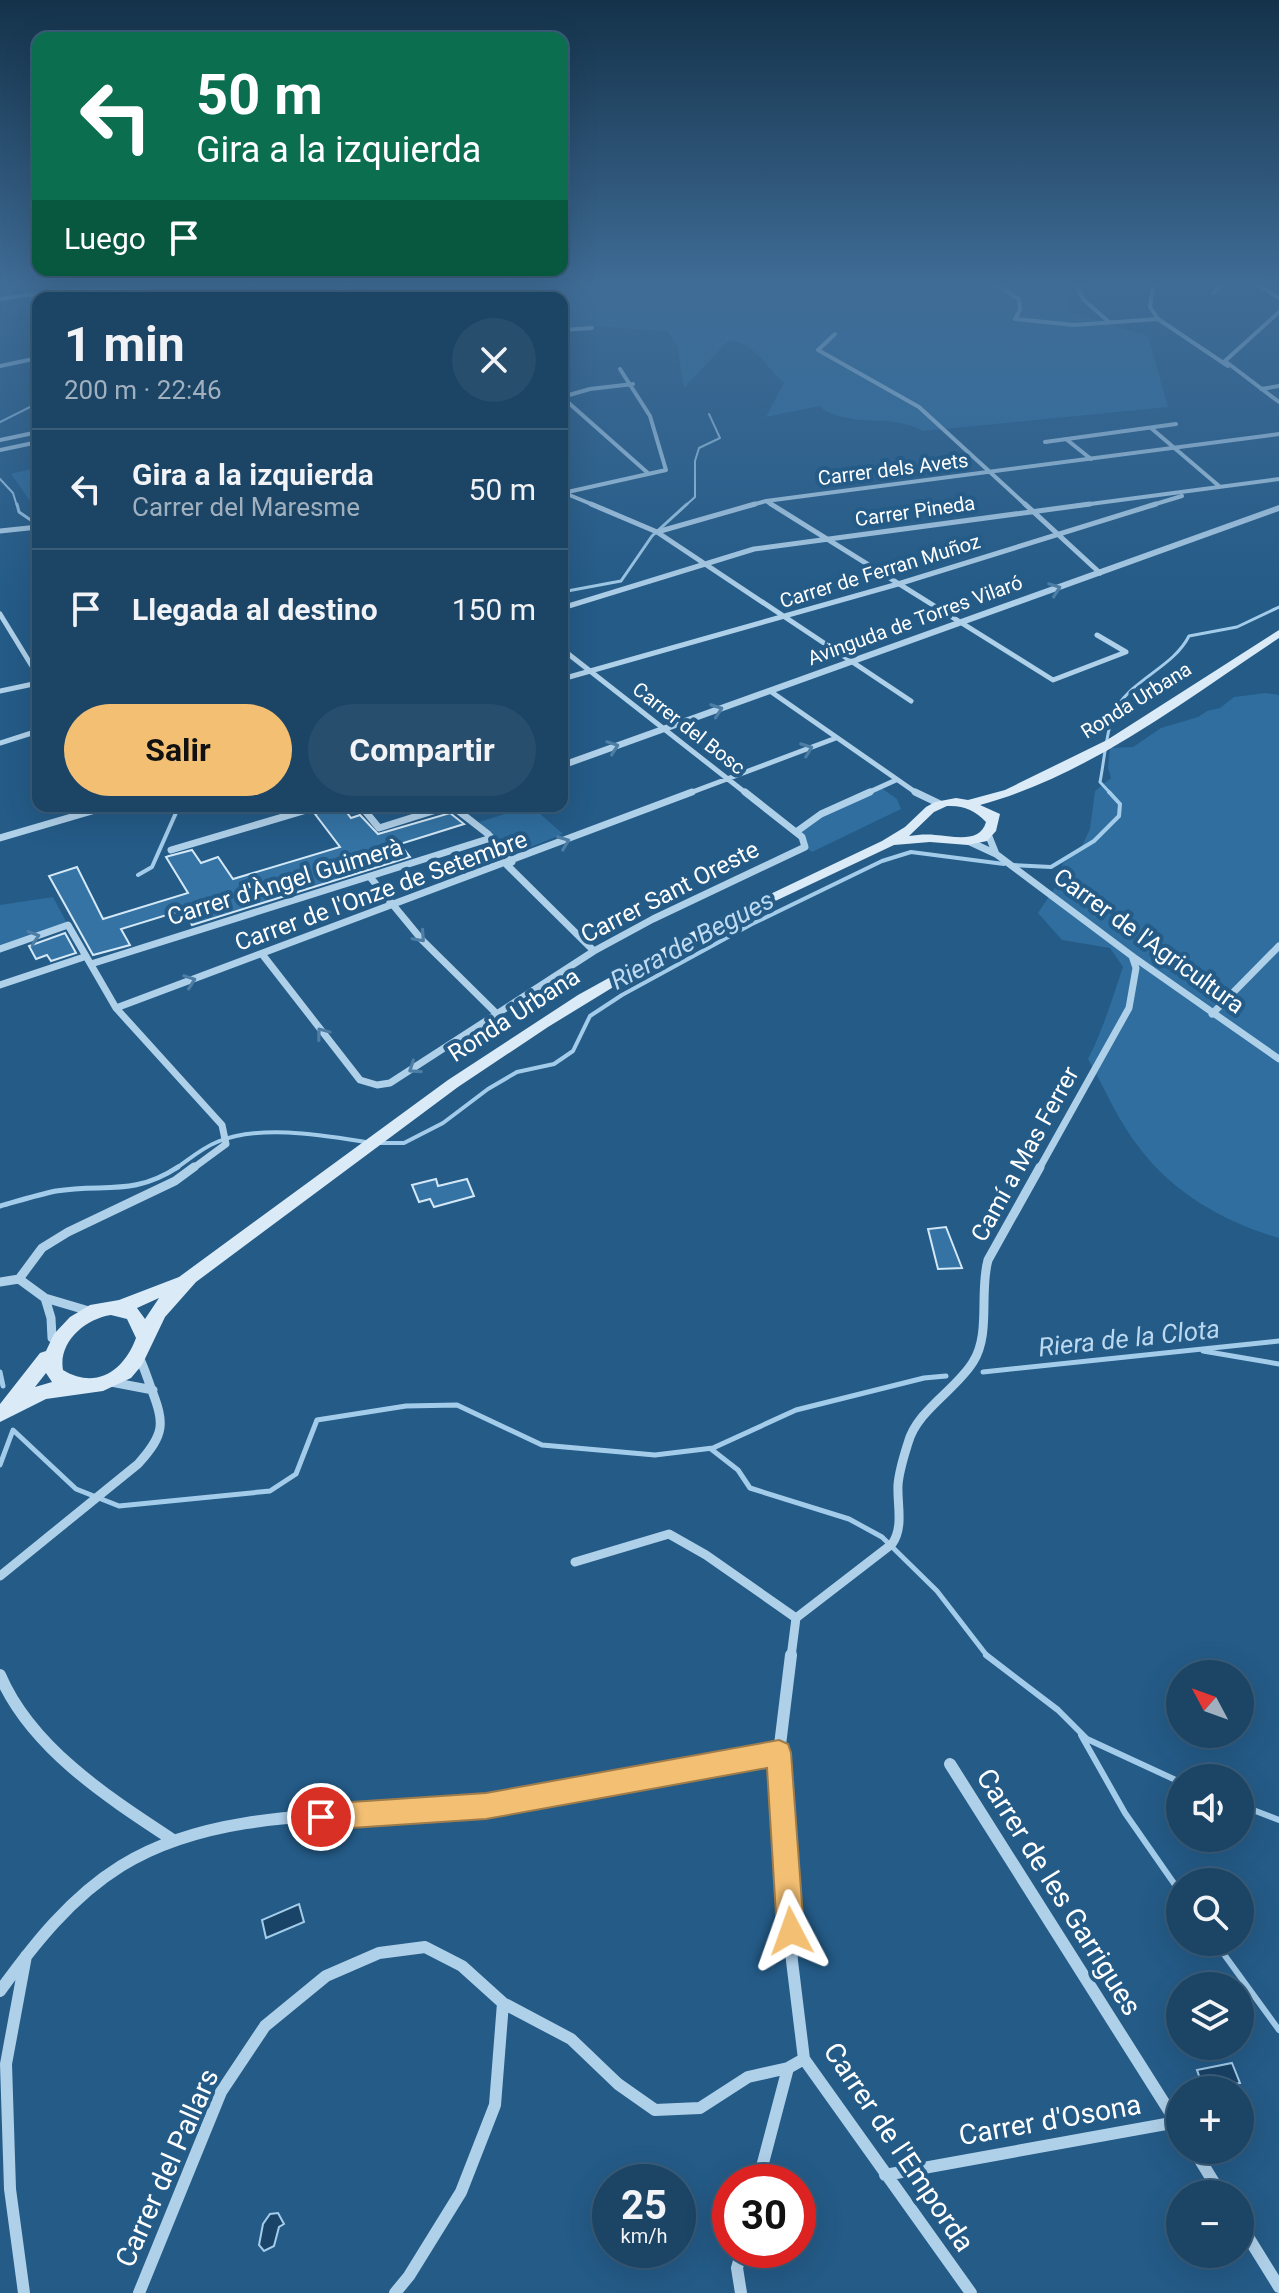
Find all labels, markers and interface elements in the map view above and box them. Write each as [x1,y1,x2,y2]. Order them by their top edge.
text: 50 m [196,62,323,128]
icon: left [64,64,168,168]
text: Gira a la izquierda [196,129,481,171]
icon: arrive [162,216,206,260]
text: Luego [64,221,146,256]
text: 1 min [64,316,185,373]
button: close [452,318,536,402]
text: 200 m · 22:46 [64,375,222,405]
street label: Carrer dels Avets [816,448,970,490]
text: Gira a la izquierda [132,457,374,492]
icon: left [64,467,108,511]
text: 50 m [469,472,536,507]
street label: Carrer Pineda [853,491,977,531]
text: Carrer del Maresme [132,492,360,522]
street label: Carrer de Ferran Muñoz [777,529,983,613]
street label: Avinguda de Torres Vilaró [804,570,1026,670]
one-way arrow [1047,583,1061,599]
icon: arrive [64,587,108,631]
text: Llegada al destino [132,592,378,627]
text: 150 m [452,592,536,627]
street label: Ronda Urbana [1076,657,1196,743]
street label: Carrer del Bosc [628,677,750,779]
one-way arrow [709,703,723,719]
button: Salir [64,704,292,796]
button: Compartir [308,704,536,796]
one-way arrow [605,740,619,757]
one-way arrow [799,742,813,759]
street label: Carrer de l'Onze de Setembre [231,825,531,957]
street label: Carrer d'Àngel Guimerà [164,833,406,931]
one-way arrow [556,835,570,852]
street label: Carrer Sant Oreste [576,835,764,949]
street label: Carrer de l'Agricultura [1048,862,1250,1020]
water label: Riera de Begues [605,884,779,996]
one-way arrow [411,927,425,942]
one-way arrow [26,930,40,946]
street label: Ronda Urbana [443,962,585,1068]
one-way arrow [182,974,196,991]
one-way arrow [317,1028,332,1042]
one-way arrow [408,1058,422,1073]
street label: Camí a Mas Ferrer [965,1062,1085,1246]
water label: Riera de la Clota [1037,1314,1221,1362]
north arrow [1166,1660,1254,1748]
map controls [1166,1660,1254,2268]
street label: Carrer de les Garrigues [970,1763,1148,2021]
button: sound [1166,1764,1254,1852]
pin [287,1783,355,1851]
icon: arrive [299,1795,343,1839]
button: search [1166,1868,1254,1956]
position arrow [749,1889,833,1973]
button: layers [1166,1972,1254,2060]
street label: Carrer de l'Emporda [817,2036,981,2258]
street label: Carrer del Pallars [109,2064,225,2272]
button: + [1166,2076,1254,2164]
street label: Carrer d'Osona [956,2088,1144,2152]
speed limit sign: 30 [712,2164,816,2268]
button: − [1166,2180,1254,2268]
text: 25 [621,2182,667,2229]
text: km/h [621,2224,667,2248]

